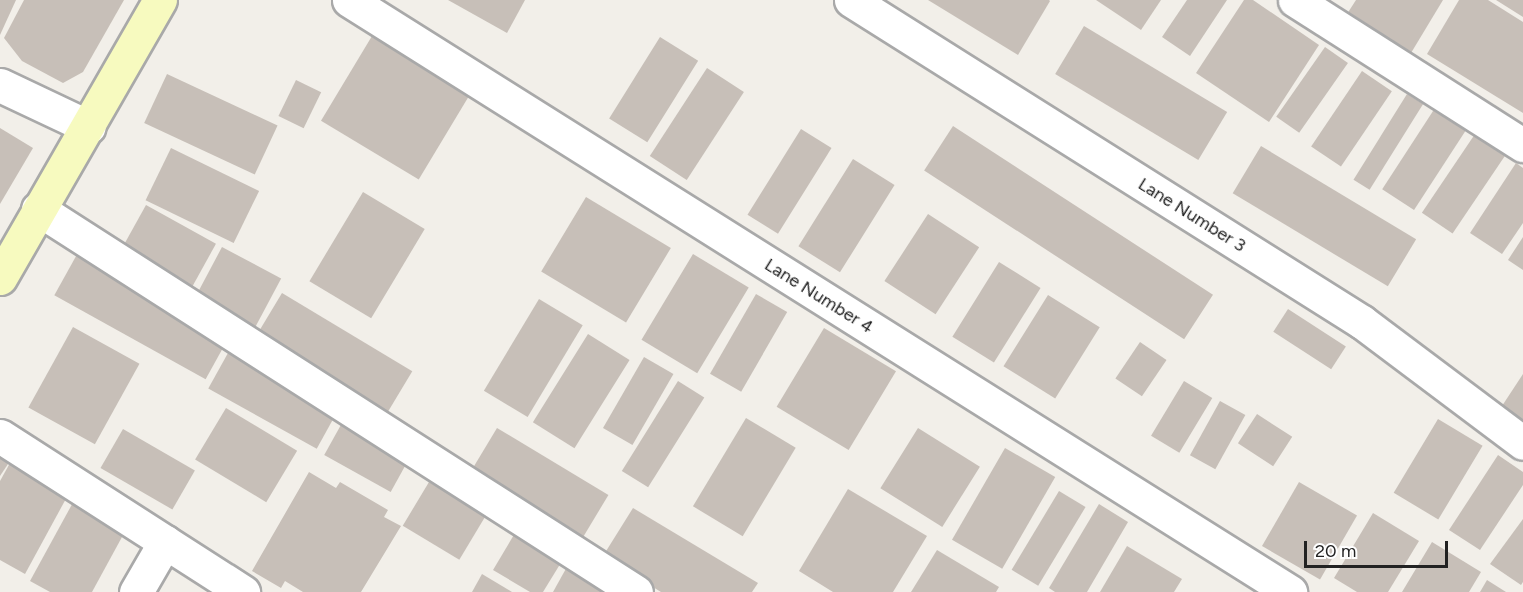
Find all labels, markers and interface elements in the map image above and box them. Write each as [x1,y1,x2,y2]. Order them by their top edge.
street label: Lane Number 3 [1134,173,1250,257]
street label: Lane Number 4 [761,254,877,338]
scale bar [1307,529,1451,567]
text: 20 m [1315,540,1356,562]

